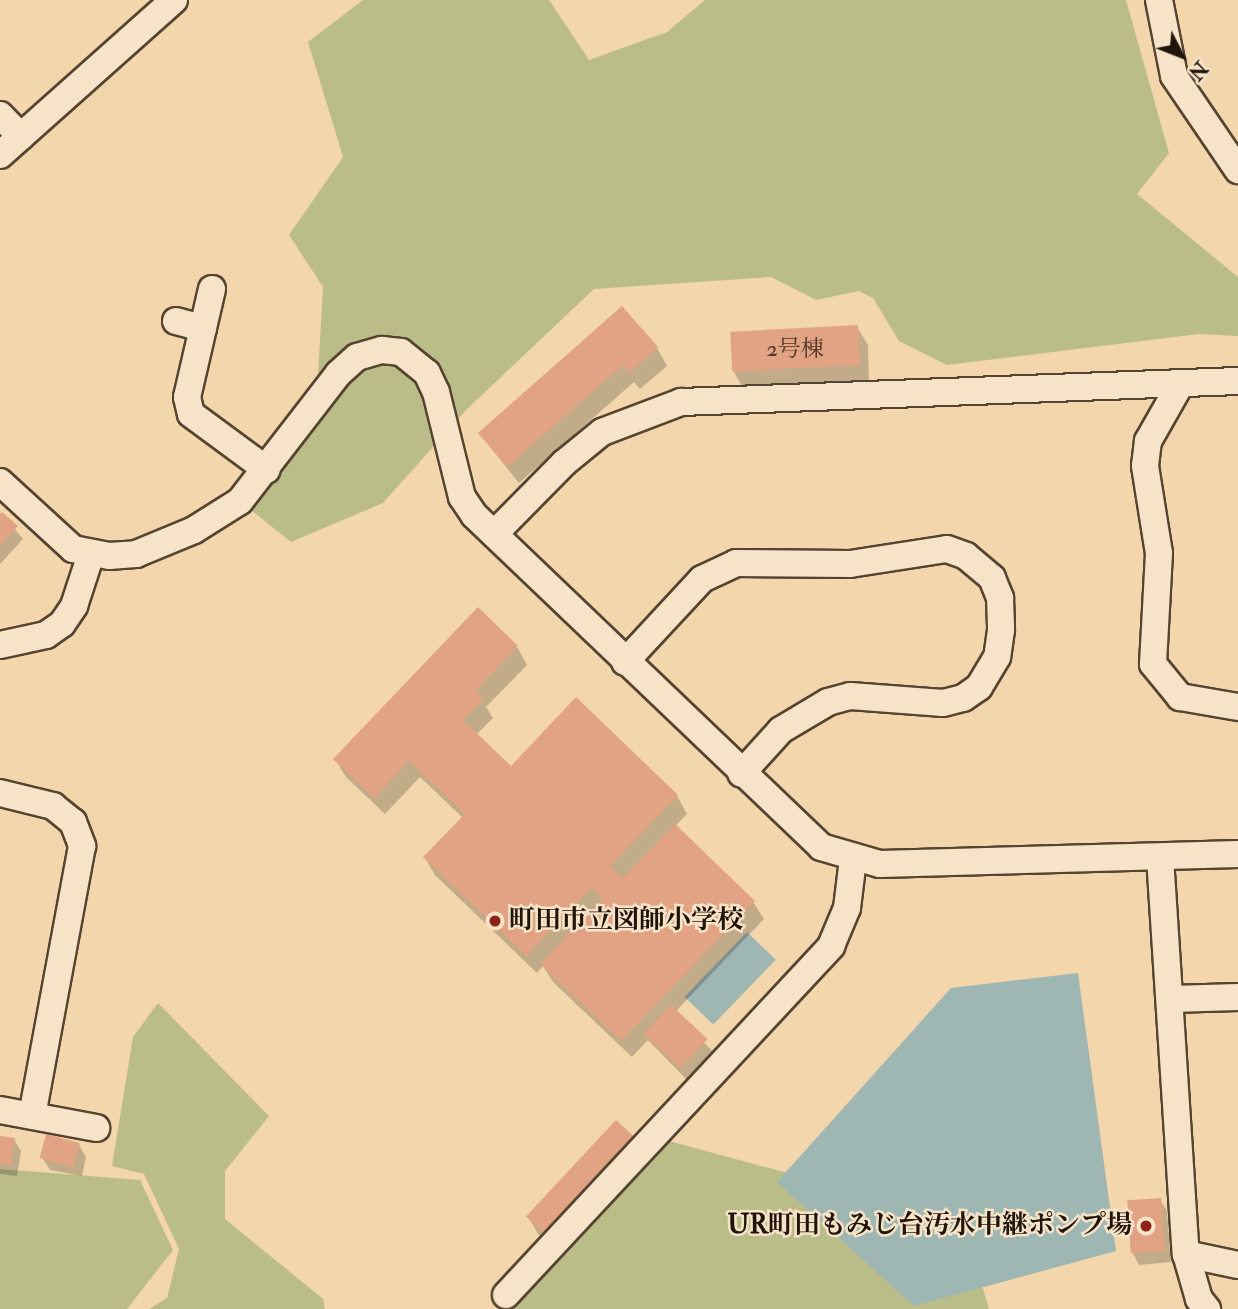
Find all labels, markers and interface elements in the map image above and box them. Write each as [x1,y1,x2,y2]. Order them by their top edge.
north arrow [1147,21,1217,91]
text: N [1183,56,1212,84]
house number: 2号棟 [766,335,824,363]
place label: 町田市立図師小学校 [509,905,743,937]
marker: 町田市立図師小学校 [487,913,503,929]
place label: UR町田もみじ台汚水中継ポンプ場 [728,1210,1132,1242]
marker: UR町田もみじ台汚水中継ポンプ場 [1138,1218,1154,1234]

